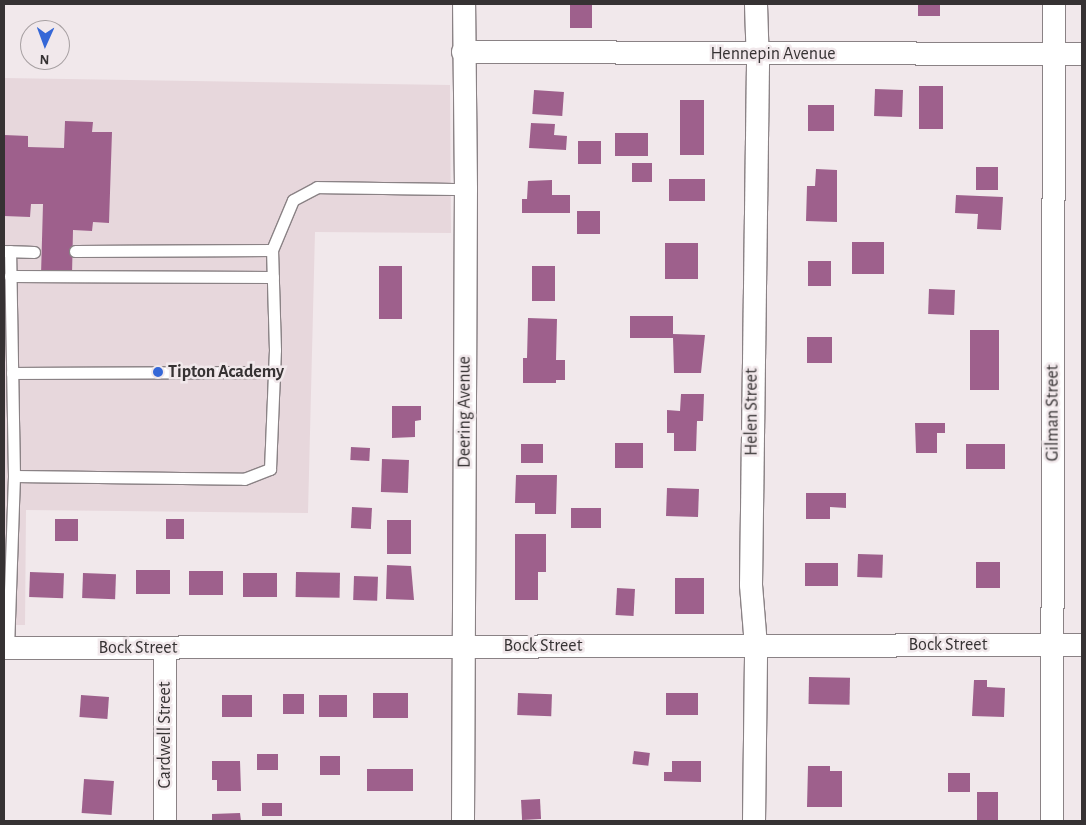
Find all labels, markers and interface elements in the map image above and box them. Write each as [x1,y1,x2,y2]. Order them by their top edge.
north arrow [20,20,70,70]
street label: Hennepin Avenue [710,43,836,65]
text: N [39,52,50,66]
street label: Deering Avenue [454,356,476,468]
place label: Tipton Academy [168,361,284,383]
street label: Gilman Street [1042,365,1064,461]
marker: Tipton Academy [152,366,164,378]
street label: Helen Street [741,368,763,456]
street label: Bock Street [909,634,987,656]
street label: Bock Street [504,635,582,657]
street label: Bock Street [99,637,177,659]
street label: Cardwell Street [154,681,176,789]

